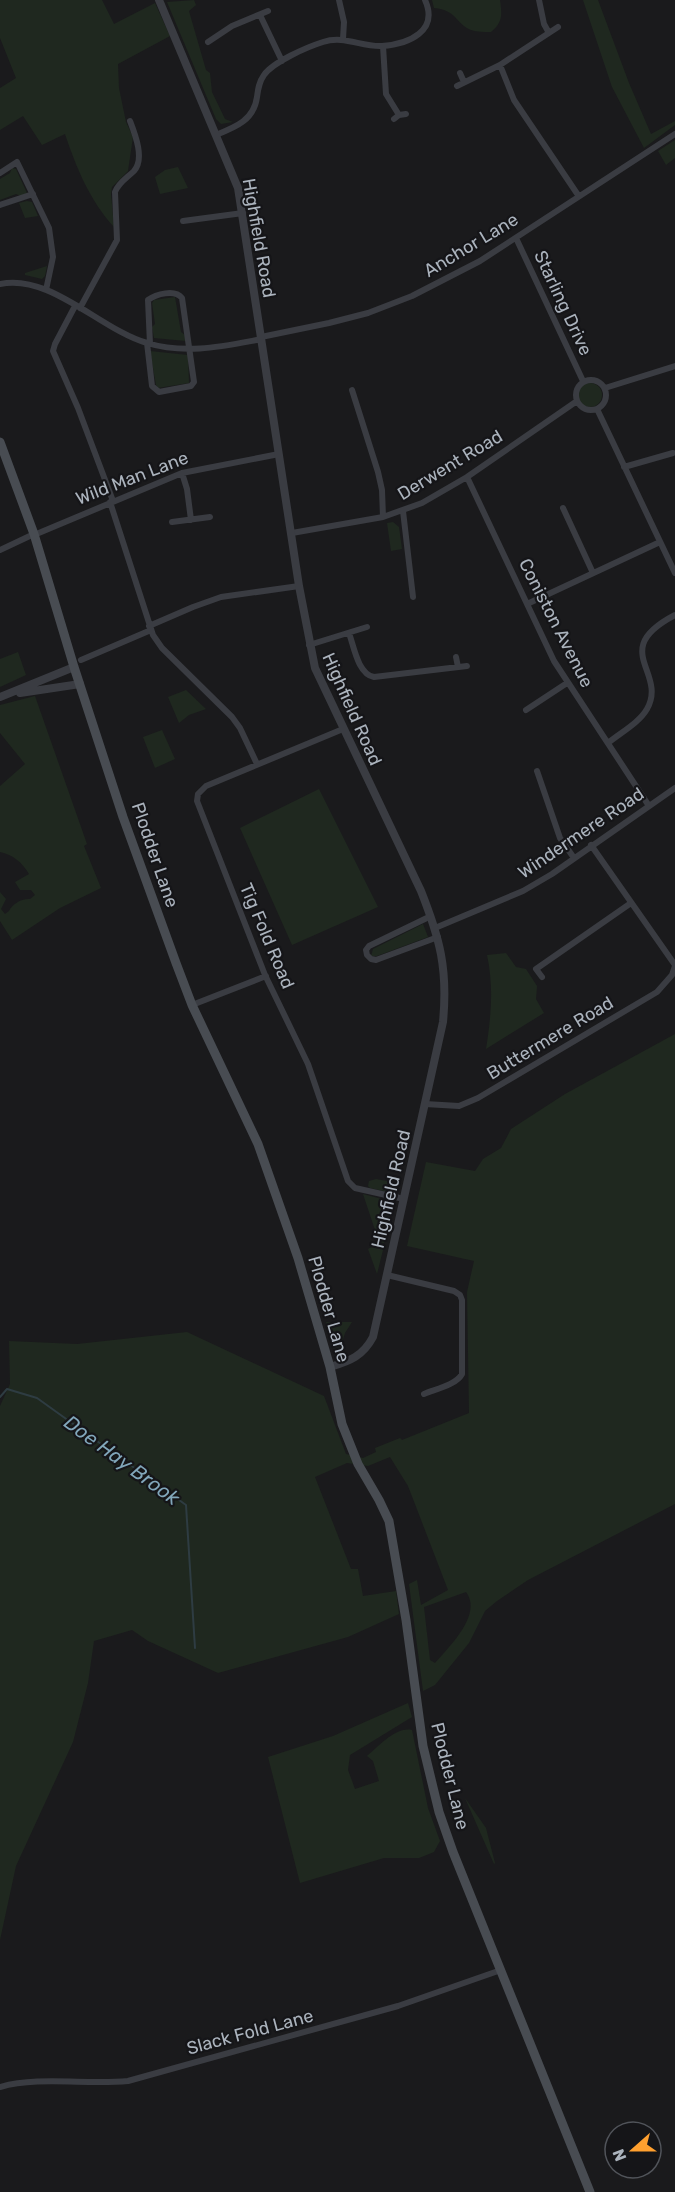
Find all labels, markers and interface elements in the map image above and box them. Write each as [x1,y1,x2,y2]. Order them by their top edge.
street label: Highfield Road [238,177,280,299]
street label: Anchor Lane [420,208,522,282]
street label: Starling Drive [529,247,597,359]
street label: Derwent Road [394,425,506,505]
street label: Wild Man Lane [73,446,191,510]
street label: Coniston Avenue [514,555,598,691]
street label: Highfield Road [317,649,387,769]
street label: Windermere Road [514,783,648,883]
street label: Plodder Lane [127,800,183,910]
street label: Tig Fold Road [235,880,299,992]
street label: Buttermere Road [483,992,617,1084]
street label: Highfield Road [367,1128,415,1250]
street label: Plodder Lane [303,1253,355,1365]
water label: Doe Hay Brook [59,1410,185,1510]
street label: Plodder Lane [426,1720,474,1832]
street label: Slack Fold Lane [184,2005,316,2059]
north arrow [603,2120,663,2180]
text: N [609,2146,630,2164]

